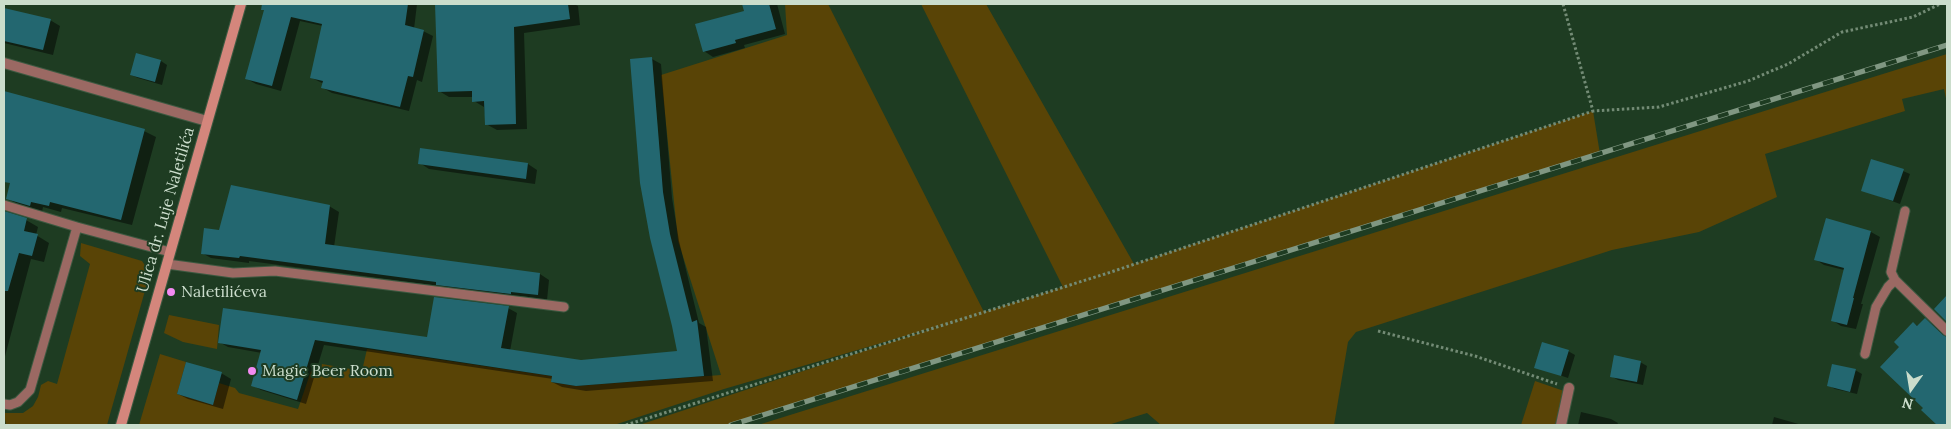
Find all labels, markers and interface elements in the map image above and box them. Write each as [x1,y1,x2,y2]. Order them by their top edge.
street label: Ulica dr. Luje Naletilića [133,125,199,295]
place label: Naletilićeva [181,282,267,302]
marker: Naletilićeva [165,286,177,298]
place label: Magic Beer Room [262,361,393,381]
north arrow [1886,364,1936,414]
marker: Magic Beer Room [246,365,258,377]
text: N [1900,394,1915,414]

